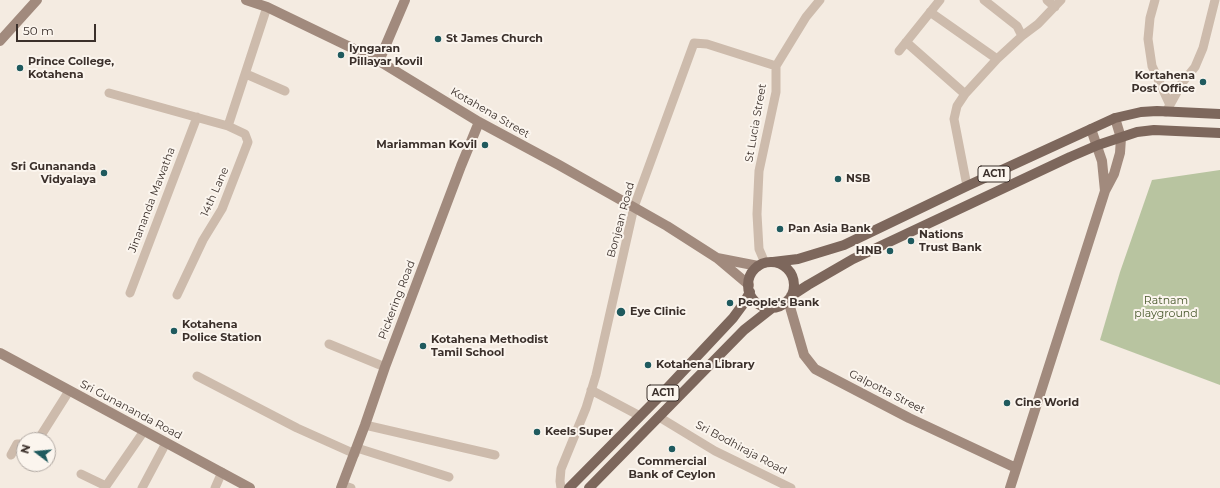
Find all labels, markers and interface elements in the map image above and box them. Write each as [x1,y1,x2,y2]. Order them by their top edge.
scale bar [18,16,98,42]
text: 50 m [23,23,54,38]
place label: St James Church [446,32,543,46]
marker: St James Church [433,34,443,44]
place label: Iyngaran Pillayar Kovil [349,42,423,68]
marker: Iyngaran Pillayar Kovil [336,50,346,60]
place label: Prince College, Kotahena [28,55,114,81]
marker: Prince College, Kotahena [15,63,25,73]
place label: Kortahena Post Office [1132,69,1195,95]
marker: Kortahena Post Office [1198,77,1208,87]
street label: St Lucia Street [743,83,769,163]
street label: Kotahena Street [448,85,532,141]
place label: Mariamman Kovil [376,138,477,152]
marker: Mariamman Kovil [480,140,490,150]
street label: Jinananda Mawatha [126,145,178,255]
place label: Sri Gunananda Vidyalaya [11,160,96,186]
street label: 14th Lane [198,165,232,219]
road number: AC11 [978,166,1010,182]
marker: Sri Gunananda Vidyalaya [99,168,109,178]
place label: NSB [846,172,870,186]
marker: NSB [833,174,843,184]
street label: Bonjean Road [605,181,637,259]
place label: Pan Asia Bank [788,222,871,236]
marker: Pan Asia Bank [775,224,785,234]
place label: Nations Trust Bank [919,228,982,254]
marker: Nations Trust Bank [906,236,916,246]
place label: HNB [856,244,882,258]
marker: HNB [885,246,895,256]
street label: Pickering Road [376,258,418,342]
park label: Ratnam playground [1134,294,1198,320]
place label: People's Bank [738,296,819,310]
marker: People's Bank [725,298,735,308]
place label: Eye Clinic [630,305,686,319]
marker: Eye Clinic [615,306,627,318]
place label: Kotahena Police Station [182,318,262,344]
marker: Kotahena Police Station [169,326,179,336]
place label: Kotahena Methodist Tamil School [431,333,548,359]
marker: Kotahena Methodist Tamil School [418,341,428,351]
place label: Kotahena Library [656,358,755,372]
marker: Kotahena Library [643,360,653,370]
street label: Galpotta Street [847,367,927,417]
street label: Sri Gunananda Road [78,377,184,443]
road number: AC11 [647,385,679,401]
place label: Cine World [1015,396,1079,410]
marker: Cine World [1002,398,1012,408]
street label: Sri Bodhiraja Road [693,418,789,478]
place label: Keels Super [545,425,613,439]
marker: Keels Super [532,427,542,437]
north arrow [16,432,56,472]
text: N [17,443,33,455]
marker: Commercial Bank of Ceylon [667,444,677,454]
place label: Commercial Bank of Ceylon [628,455,716,481]

